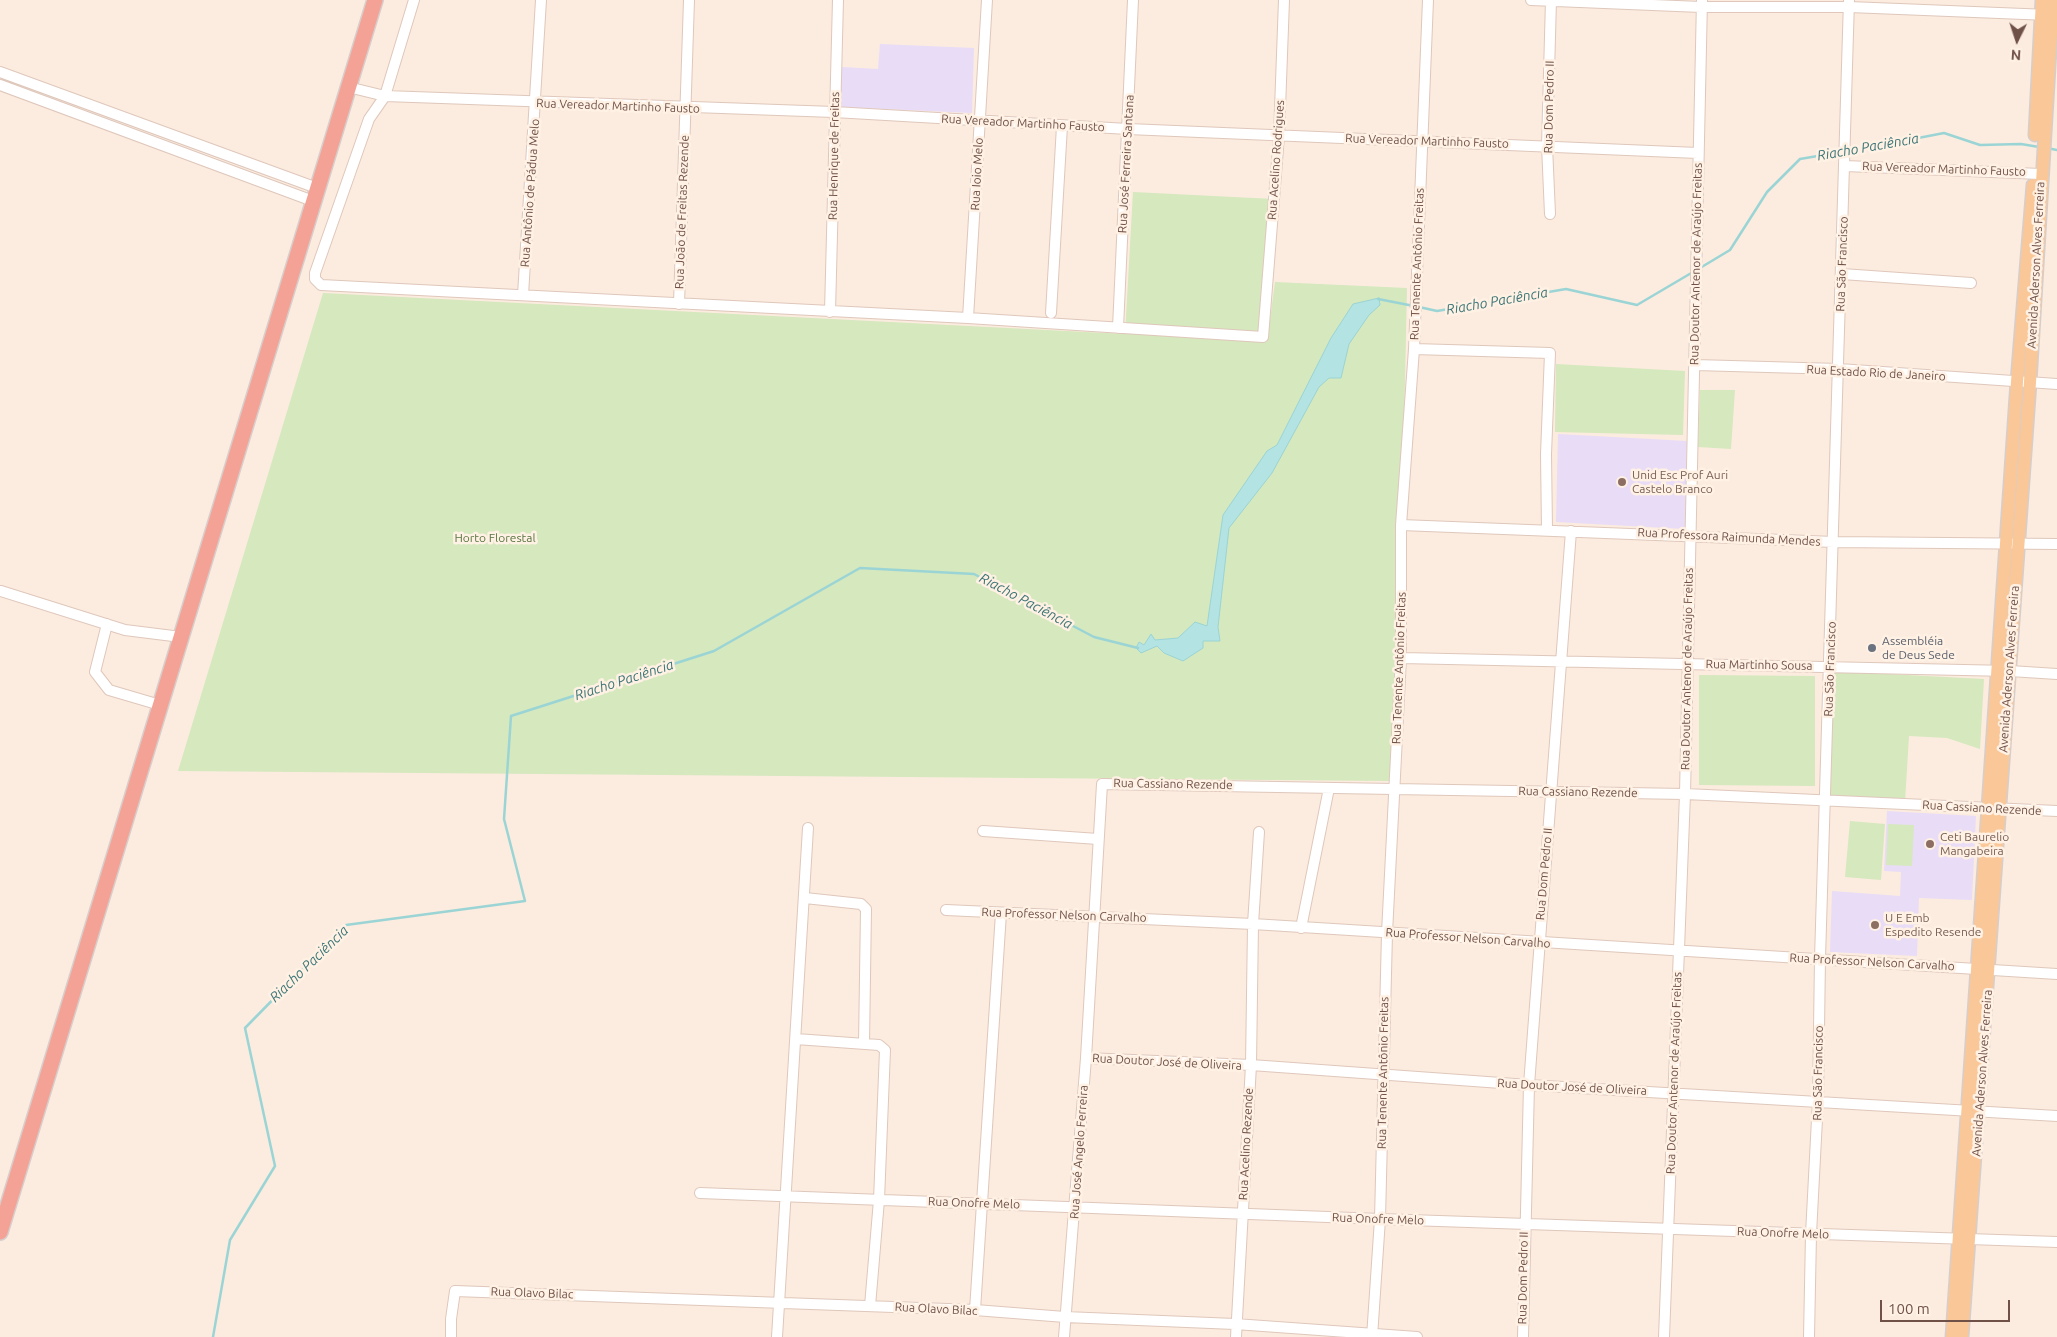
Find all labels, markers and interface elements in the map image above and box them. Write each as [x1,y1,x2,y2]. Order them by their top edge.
north arrow [1992,15,2042,65]
text: N [2010,47,2022,63]
street label: Rua Dom Pedro II [1541,60,1557,154]
street label: Rua Henrique de Freitas [826,92,842,220]
street label: Rua José Ferreira Santana [1115,94,1137,234]
street label: Rua Vereador Martinho Fausto [536,96,700,116]
street label: Rua Acelino Rodrigues [1265,99,1287,221]
street label: Rua Vereador Martinho Fausto [941,112,1105,134]
street label: Rua Antônio de Pádua Melo [518,118,542,268]
water label: Riacho Paciência [1816,130,1920,164]
street label: Rua Vereador Martinho Fausto [1345,131,1509,151]
street label: Rua João de Freitas Rezende [672,135,692,289]
street label: Rua Ioio Melo [968,137,986,211]
street label: Rua Vereador Martinho Fausto [1862,159,2026,179]
street label: Rua Doutor Antenor de Araújo Freitas [1687,163,1705,365]
street label: Avenida Aderson Alves Ferreira [2024,181,2048,349]
street label: Rua Tenente Antônio Freitas [1407,188,1427,340]
street label: Rua São Francisco [1833,216,1851,312]
water label: Riacho Paciência [1445,284,1549,318]
street label: Rua Estado Rio de Janeiro [1806,362,1946,384]
place label: Unid Esc Prof Auri Castelo Branco [1632,468,1728,496]
marker: Unid Esc Prof Auri Castelo Branco [1616,476,1628,488]
street label: Rua Professora Raimunda Mendes [1637,525,1821,549]
park label: Horto Florestal [454,531,536,545]
street label: Rua Doutor Antenor de Araújo Freitas [1678,568,1696,770]
water label: Riacho Paciência [977,569,1075,633]
street label: Avenida Aderson Alves Ferreira [1996,585,2022,753]
street label: Rua Tenente Antônio Freitas [1389,592,1409,744]
street label: Rua São Francisco [1821,621,1839,717]
place label: Assembléia de Deus Sede [1882,634,1955,662]
marker: Assembléia de Deus Sede [1866,642,1878,654]
water label: Riacho Paciência [572,656,676,704]
street label: Rua Martinho Sousa [1705,657,1813,673]
street label: Rua Cassiano Rezende [1113,776,1233,792]
street label: Rua Cassiano Rezende [1518,784,1638,800]
street label: Rua Cassiano Rezende [1922,798,2042,818]
street label: Rua Dom Pedro II [1533,827,1555,921]
place label: Ceti Baurelio Mangabeira [1940,830,2009,858]
marker: Ceti Baurelio Mangabeira [1924,838,1936,850]
street label: Rua Professor Nelson Carvalho [981,905,1147,925]
place label: U E Emb Espedito Resende [1885,911,1981,939]
marker: U E Emb Espedito Resende [1869,919,1881,931]
water label: Riacho Paciência [266,922,352,1006]
street label: Rua Professor Nelson Carvalho [1385,925,1551,951]
street label: Rua Professor Nelson Carvalho [1789,950,1955,974]
street label: Rua Doutor Antenor de Araújo Freitas [1663,972,1685,1174]
street label: Avenida Aderson Alves Ferreira [1969,989,1995,1157]
street label: Rua Tenente Antônio Freitas [1374,997,1392,1149]
street label: Rua São Francisco [1810,1025,1826,1121]
street label: Rua Doutor José de Oliveira [1092,1051,1242,1073]
street label: Rua Doutor José de Oliveira [1497,1076,1647,1098]
street label: Rua José Angelo Ferreira [1067,1085,1091,1219]
street label: Rua Acelino Rezende [1236,1087,1256,1201]
street label: Rua Onofre Melo [928,1194,1020,1212]
street label: Rua Onofre Melo [1332,1210,1424,1228]
street label: Rua Onofre Melo [1737,1224,1829,1242]
street label: Rua Dom Pedro II [1515,1231,1531,1325]
street label: Rua Olavo Bilac [490,1284,574,1302]
scale bar [1882,1290,2012,1322]
street label: Rua Olavo Bilac [894,1300,978,1318]
text: 100 m [1888,1300,1930,1317]

